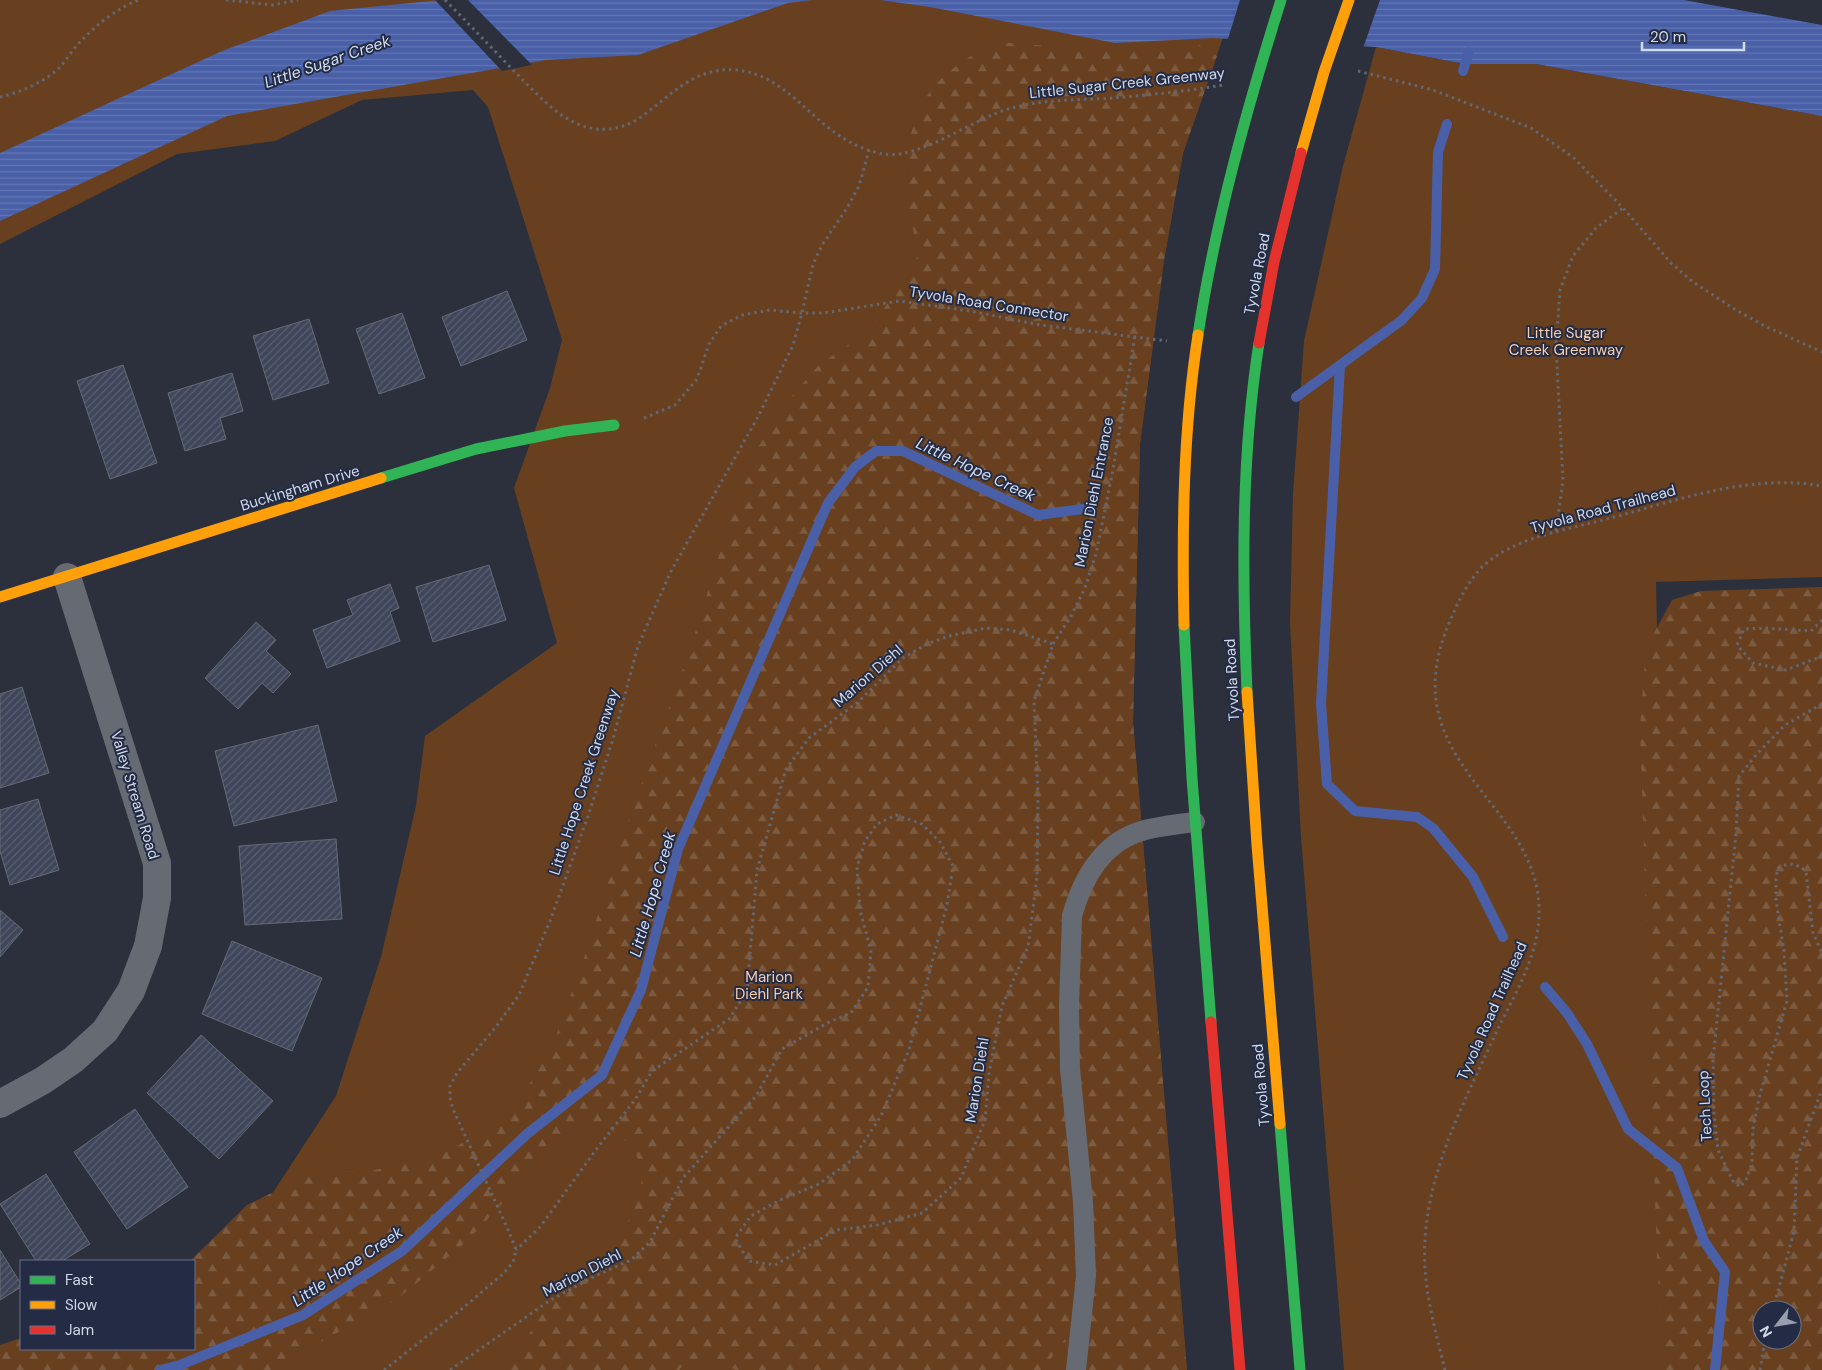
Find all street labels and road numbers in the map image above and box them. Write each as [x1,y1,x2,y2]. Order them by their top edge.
street label: Little Sugar Creek Greenway [1028,63,1227,103]
street label: Tyvola Road [1239,231,1275,317]
street label: Tyvola Road Connector [908,282,1070,327]
street label: Marion Diehl Entrance [1070,415,1118,569]
street label: Buckingham Drive [238,460,362,516]
street label: Tyvola Road Trailhead [1528,480,1678,538]
street label: Tyvola Road [1220,638,1244,722]
street label: Marion Diehl [829,640,907,712]
street label: Little Hope Creek Greenway [544,686,624,878]
street label: Valley Stream Road [106,728,164,862]
street label: Tyvola Road Trailhead [1452,939,1532,1083]
street label: Marion Diehl [960,1036,994,1124]
street label: Tyvola Road [1247,1043,1275,1127]
street label: Tech Loop [1693,1070,1717,1142]
street label: Marion Diehl [539,1245,625,1301]

